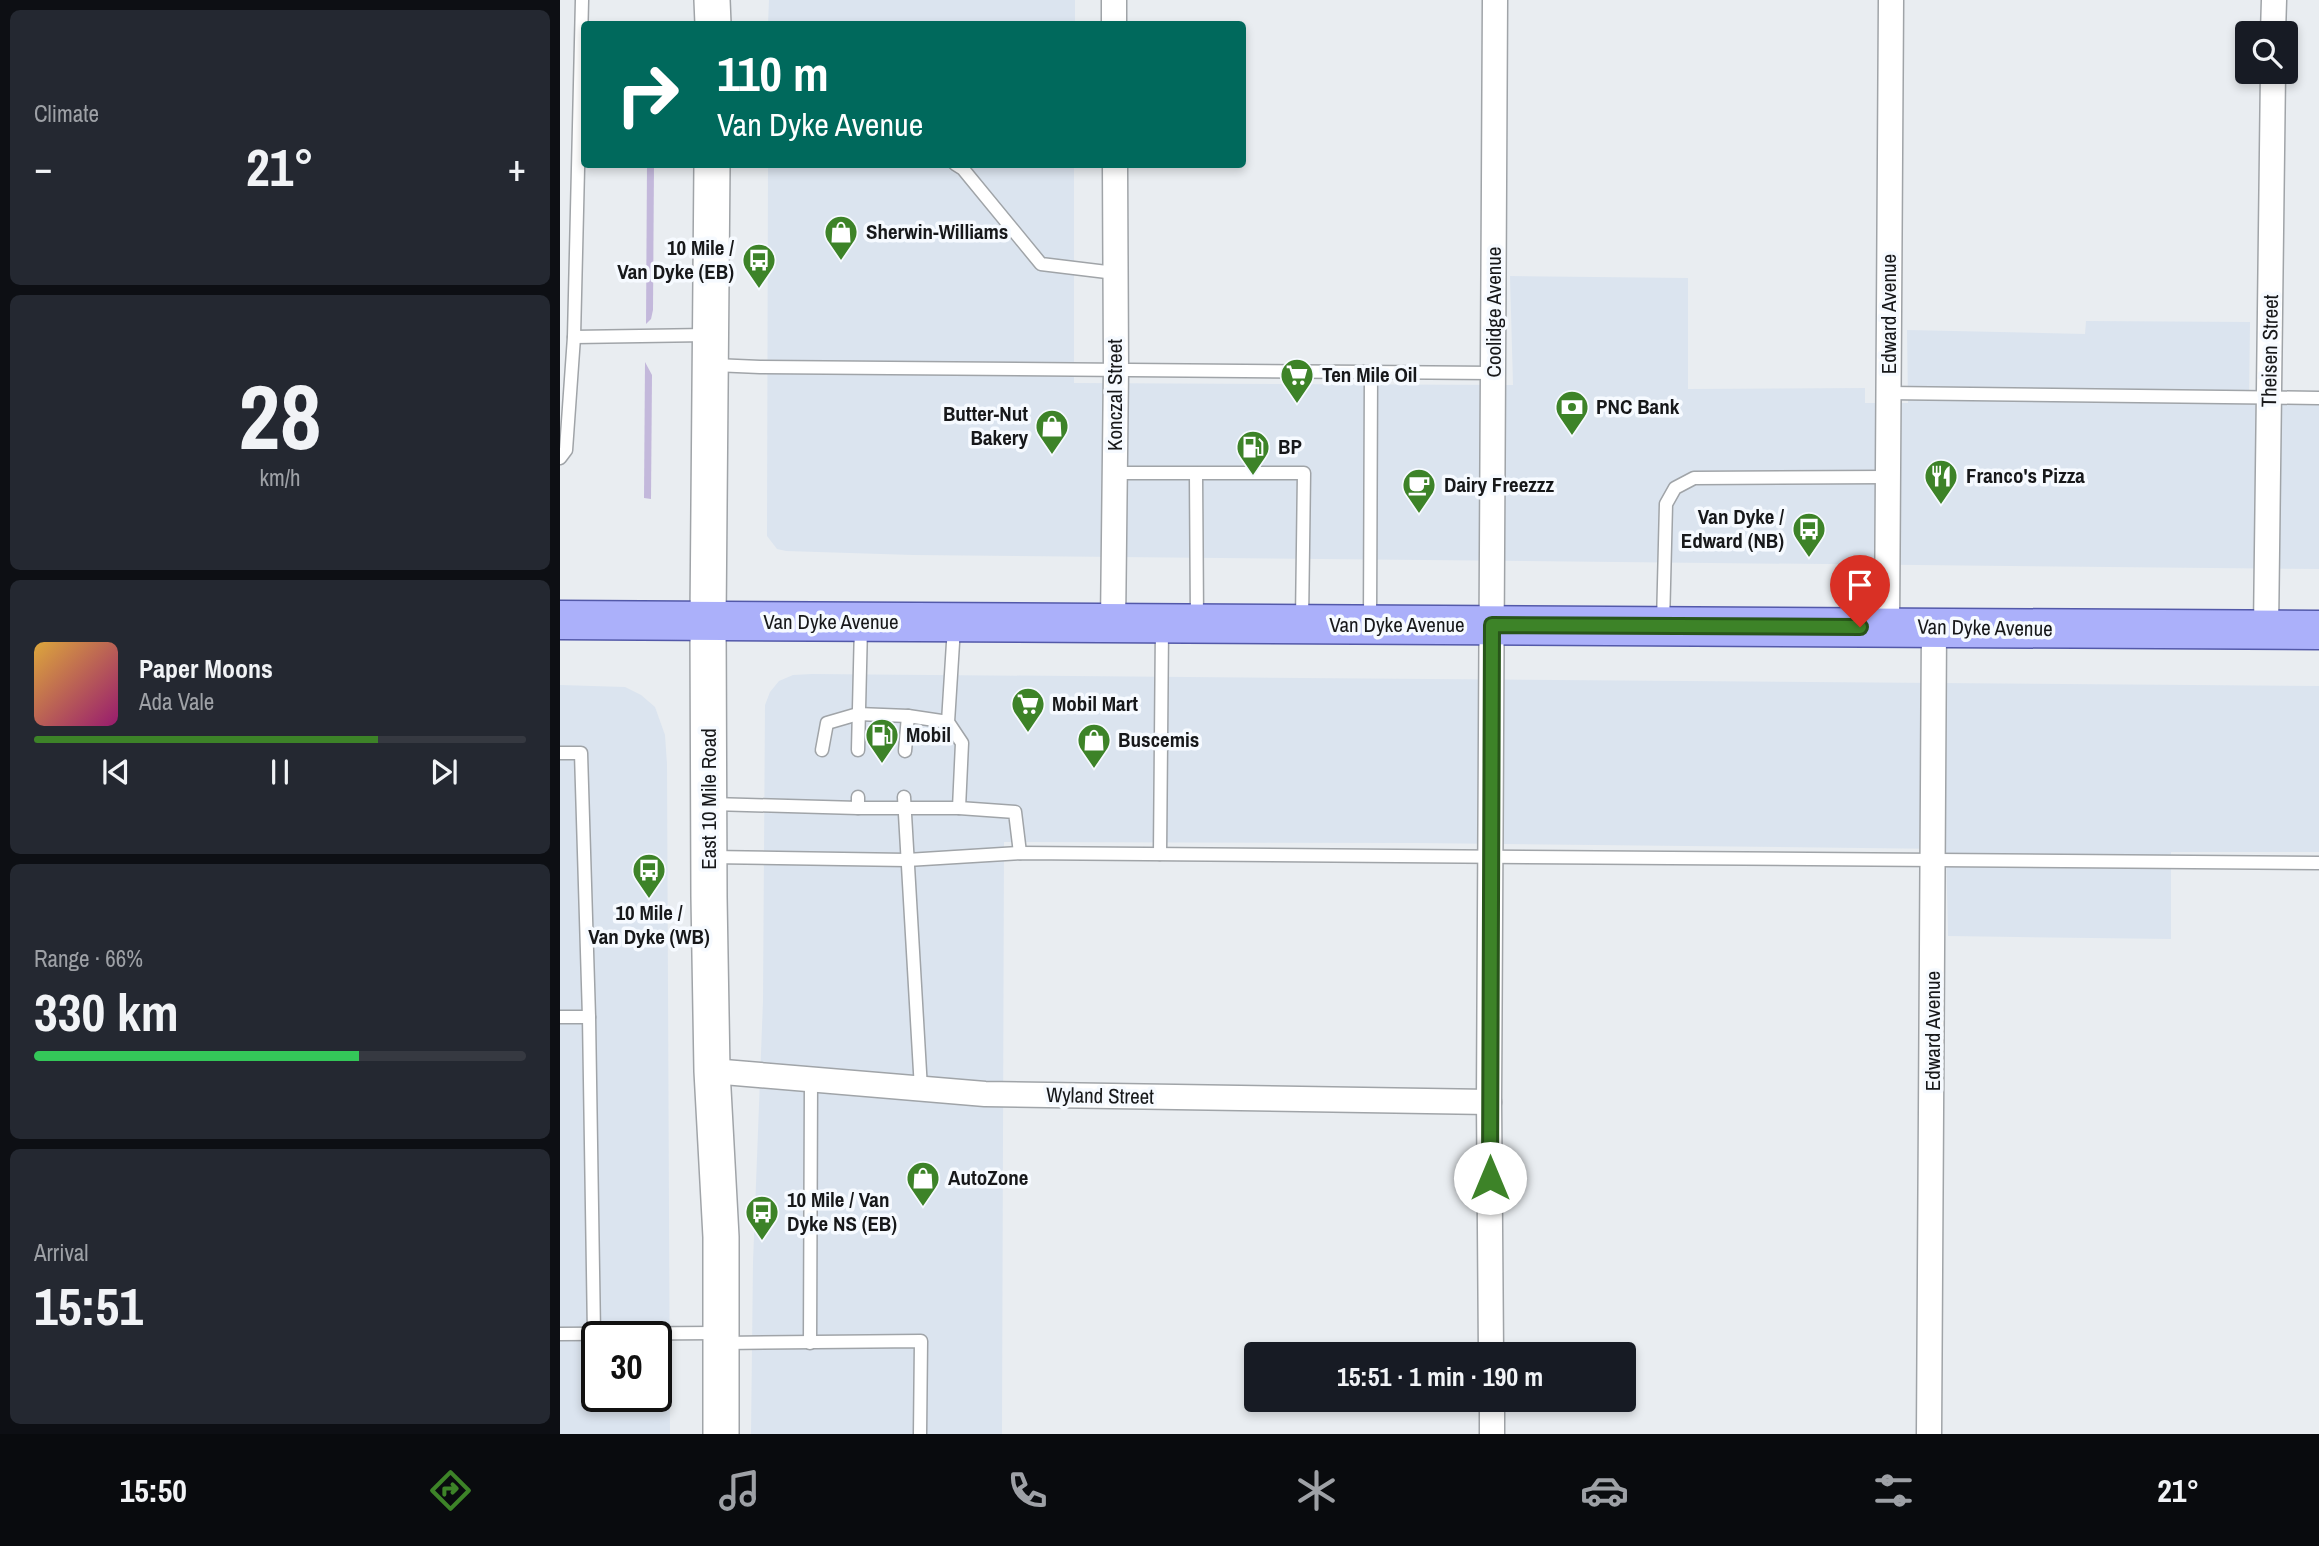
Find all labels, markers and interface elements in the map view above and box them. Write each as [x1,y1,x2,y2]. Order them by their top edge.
map controls [2235,21,2298,84]
button: search [2235,21,2298,84]
text: 110 m [717,40,829,106]
icon: right [602,49,693,140]
text: Climate [34,98,99,129]
text: Van Dyke Avenue [717,103,923,146]
text: 21° [246,132,314,202]
text: − [34,142,52,193]
text: + [508,142,526,193]
shop icon: Sherwin-Williams [822,213,860,262]
place label: Sherwin-Williams [866,217,1008,246]
place label: 10 Mile / Van Dyke (EB) [617,233,734,286]
bus stop icon: 10 Mile / Van Dyke (EB) [740,241,778,290]
street label: Coolidge Avenue [1479,247,1508,377]
street label: Edward Avenue [1874,254,1903,374]
street label: Theisen Street [2254,294,2285,408]
street label: Konczal Street [1100,339,1129,451]
text: 28 [239,355,322,477]
supermarket icon: Ten Mile Oil [1278,356,1316,405]
place label: Ten Mile Oil [1322,360,1417,389]
bank icon: PNC Bank [1553,388,1591,437]
place label: PNC Bank [1596,392,1680,421]
place label: Butter-Nut Bakery [943,399,1028,452]
shop icon: Butter-Nut Bakery [1033,407,1071,456]
fuel station icon: BP [1234,428,1272,477]
place label: BP [1278,432,1302,461]
restaurant icon: Franco's Pizza [1922,457,1960,506]
place label: Franco's Pizza [1966,461,2085,490]
text: km/h [260,462,300,493]
cafe icon: Dairy Freezzz [1400,466,1438,515]
place label: Dairy Freezzz [1444,470,1554,499]
place label: Van Dyke / Edward (NB) [1681,502,1784,555]
bus stop icon: Van Dyke / Edward (NB) [1790,510,1828,559]
pin [1830,555,1890,627]
icon: arrive [1841,566,1879,604]
street label: Van Dyke Avenue [763,607,899,636]
street label: Van Dyke Avenue [1329,610,1465,639]
street label: Van Dyke Avenue [1917,612,2053,643]
text: Paper Moons [139,651,273,686]
supermarket icon: Mobil Mart [1009,685,1047,734]
text: Ada Vale [139,686,214,717]
place label: Mobil Mart [1052,689,1138,718]
fuel station icon: Mobil [863,716,901,765]
place label: Mobil [906,720,951,749]
shop icon: Buscemis [1075,721,1113,770]
place label: Buscemis [1118,725,1199,754]
street label: East 10 Mile Road [694,728,723,870]
icon: previous [97,753,135,791]
icon: pause [261,753,299,791]
icon: next [425,753,463,791]
bus stop icon: 10 Mile / Van Dyke (WB) [630,851,668,900]
place label: 10 Mile / Van Dyke (WB) [588,898,710,951]
text: Range · 66% [34,943,143,974]
street label: Edward Avenue [1918,971,1947,1091]
text: 330 km [34,977,179,1047]
street label: Wyland Street [1046,1080,1154,1111]
position arrow [1453,1141,1527,1215]
shop icon: AutoZone [904,1159,942,1208]
place label: AutoZone [948,1163,1028,1192]
place label: 10 Mile / Van Dyke NS (EB) [787,1185,897,1238]
bus stop icon: 10 Mile / Van Dyke NS (EB) [743,1193,781,1242]
text: Arrival [34,1237,89,1268]
text: 15:51 [34,1271,143,1341]
speed limit sign: 30 [581,1321,672,1412]
text: 15:51 · 1 min · 190 m [1337,1359,1543,1394]
icon: directions [426,1466,475,1515]
icon: music [715,1466,764,1515]
icon: phone [1003,1466,1052,1515]
icon: climate [1292,1466,1341,1515]
icon: car [1580,1466,1629,1515]
icon: filters [1869,1466,1918,1515]
text: 15:50 [120,1469,187,1512]
text: 21° [2157,1469,2199,1512]

